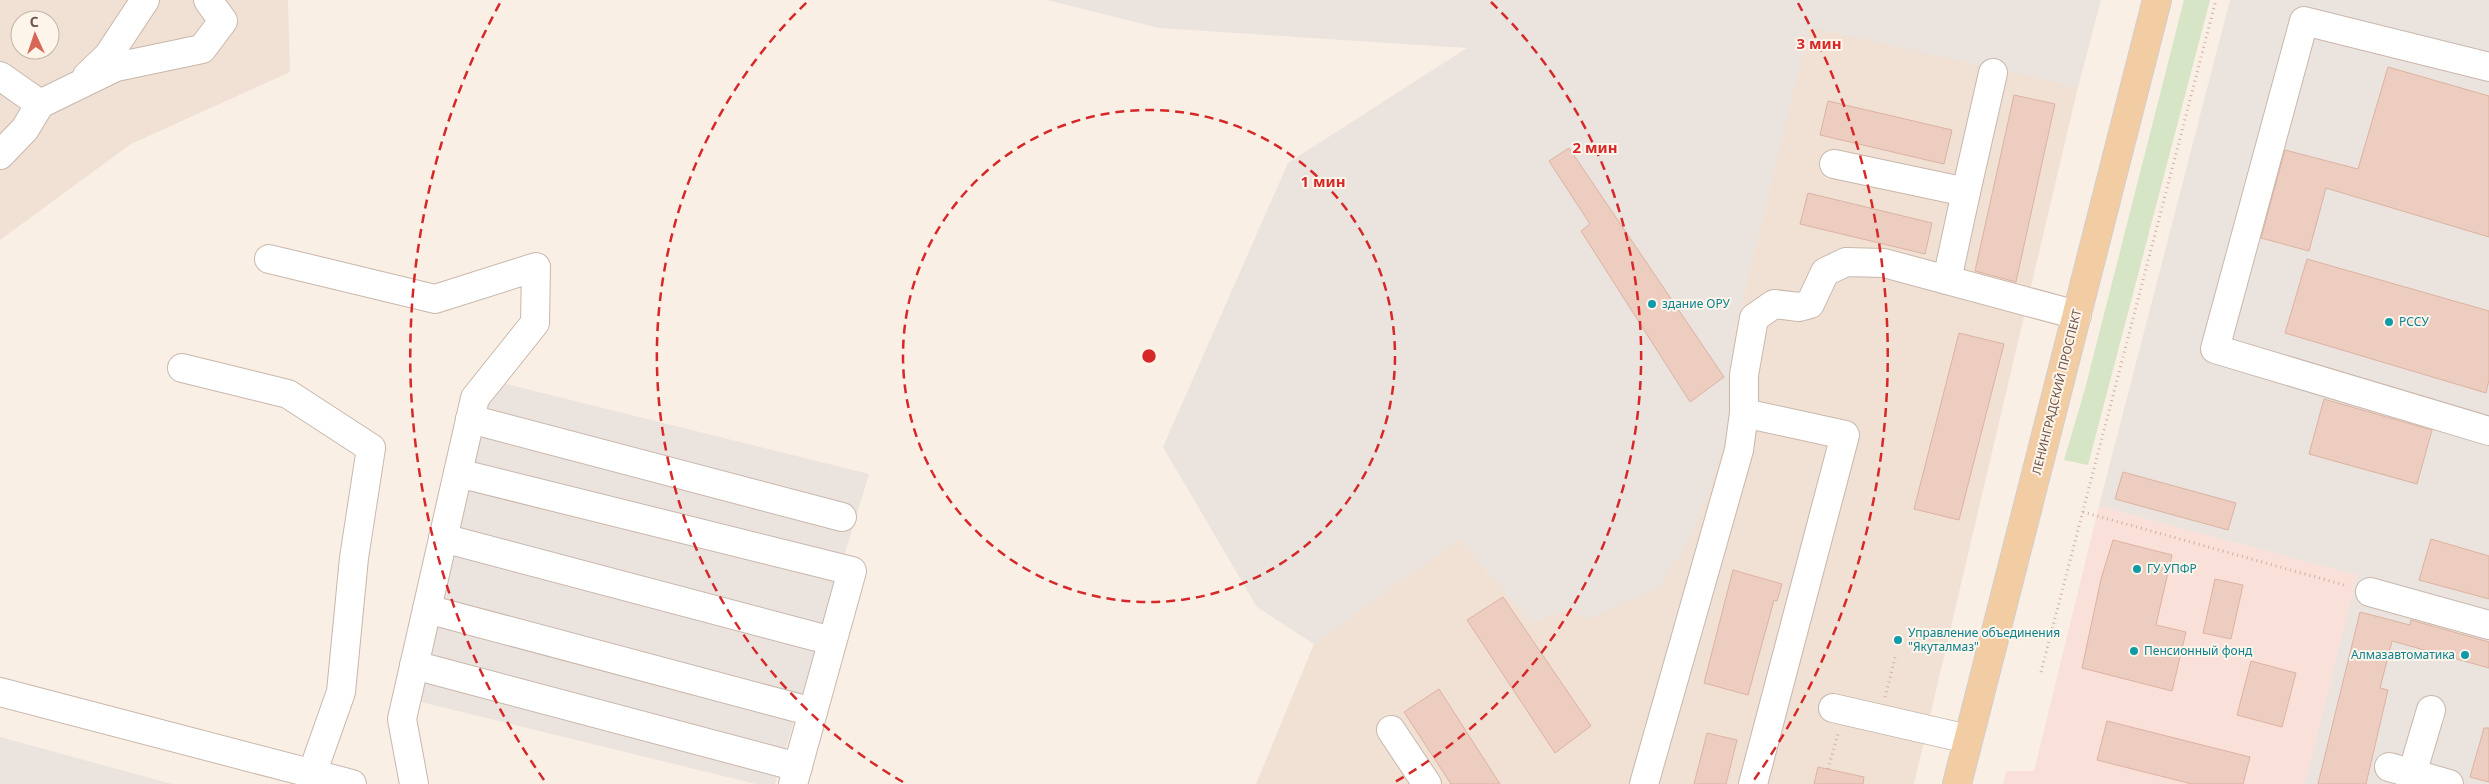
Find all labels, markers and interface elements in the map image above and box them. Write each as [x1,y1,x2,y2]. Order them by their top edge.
north arrow [10,10,60,60]
text: С [29,12,39,31]
text: 3 мин [1797,33,1842,53]
text: 2 мин [1573,137,1618,157]
text: 1 мин [1301,171,1346,191]
place label: здание ОРУ [1662,295,1731,312]
marker: здание ОРУ [1646,298,1658,310]
street label: ЛЕНИНГРАДСКИЙ ПРОСПЕКТ [2028,307,2085,476]
place label: РССУ [2399,313,2429,330]
marker: РССУ [2383,316,2395,328]
centre of rings [1140,347,1158,365]
place label: ГУ УПФР [2147,560,2197,577]
marker: ГУ УПФР [2131,563,2143,575]
place label: Управление объединения "Якуталмаз" [1908,624,2060,655]
marker: Управление объединения "Якуталмаз" [1892,634,1904,646]
place label: Пенсионный фонд [2144,642,2253,659]
marker: Пенсионный фонд [2128,645,2140,657]
place label: Алмазавтоматика [2351,646,2455,663]
marker: Алмазавтоматика [2459,649,2471,661]

